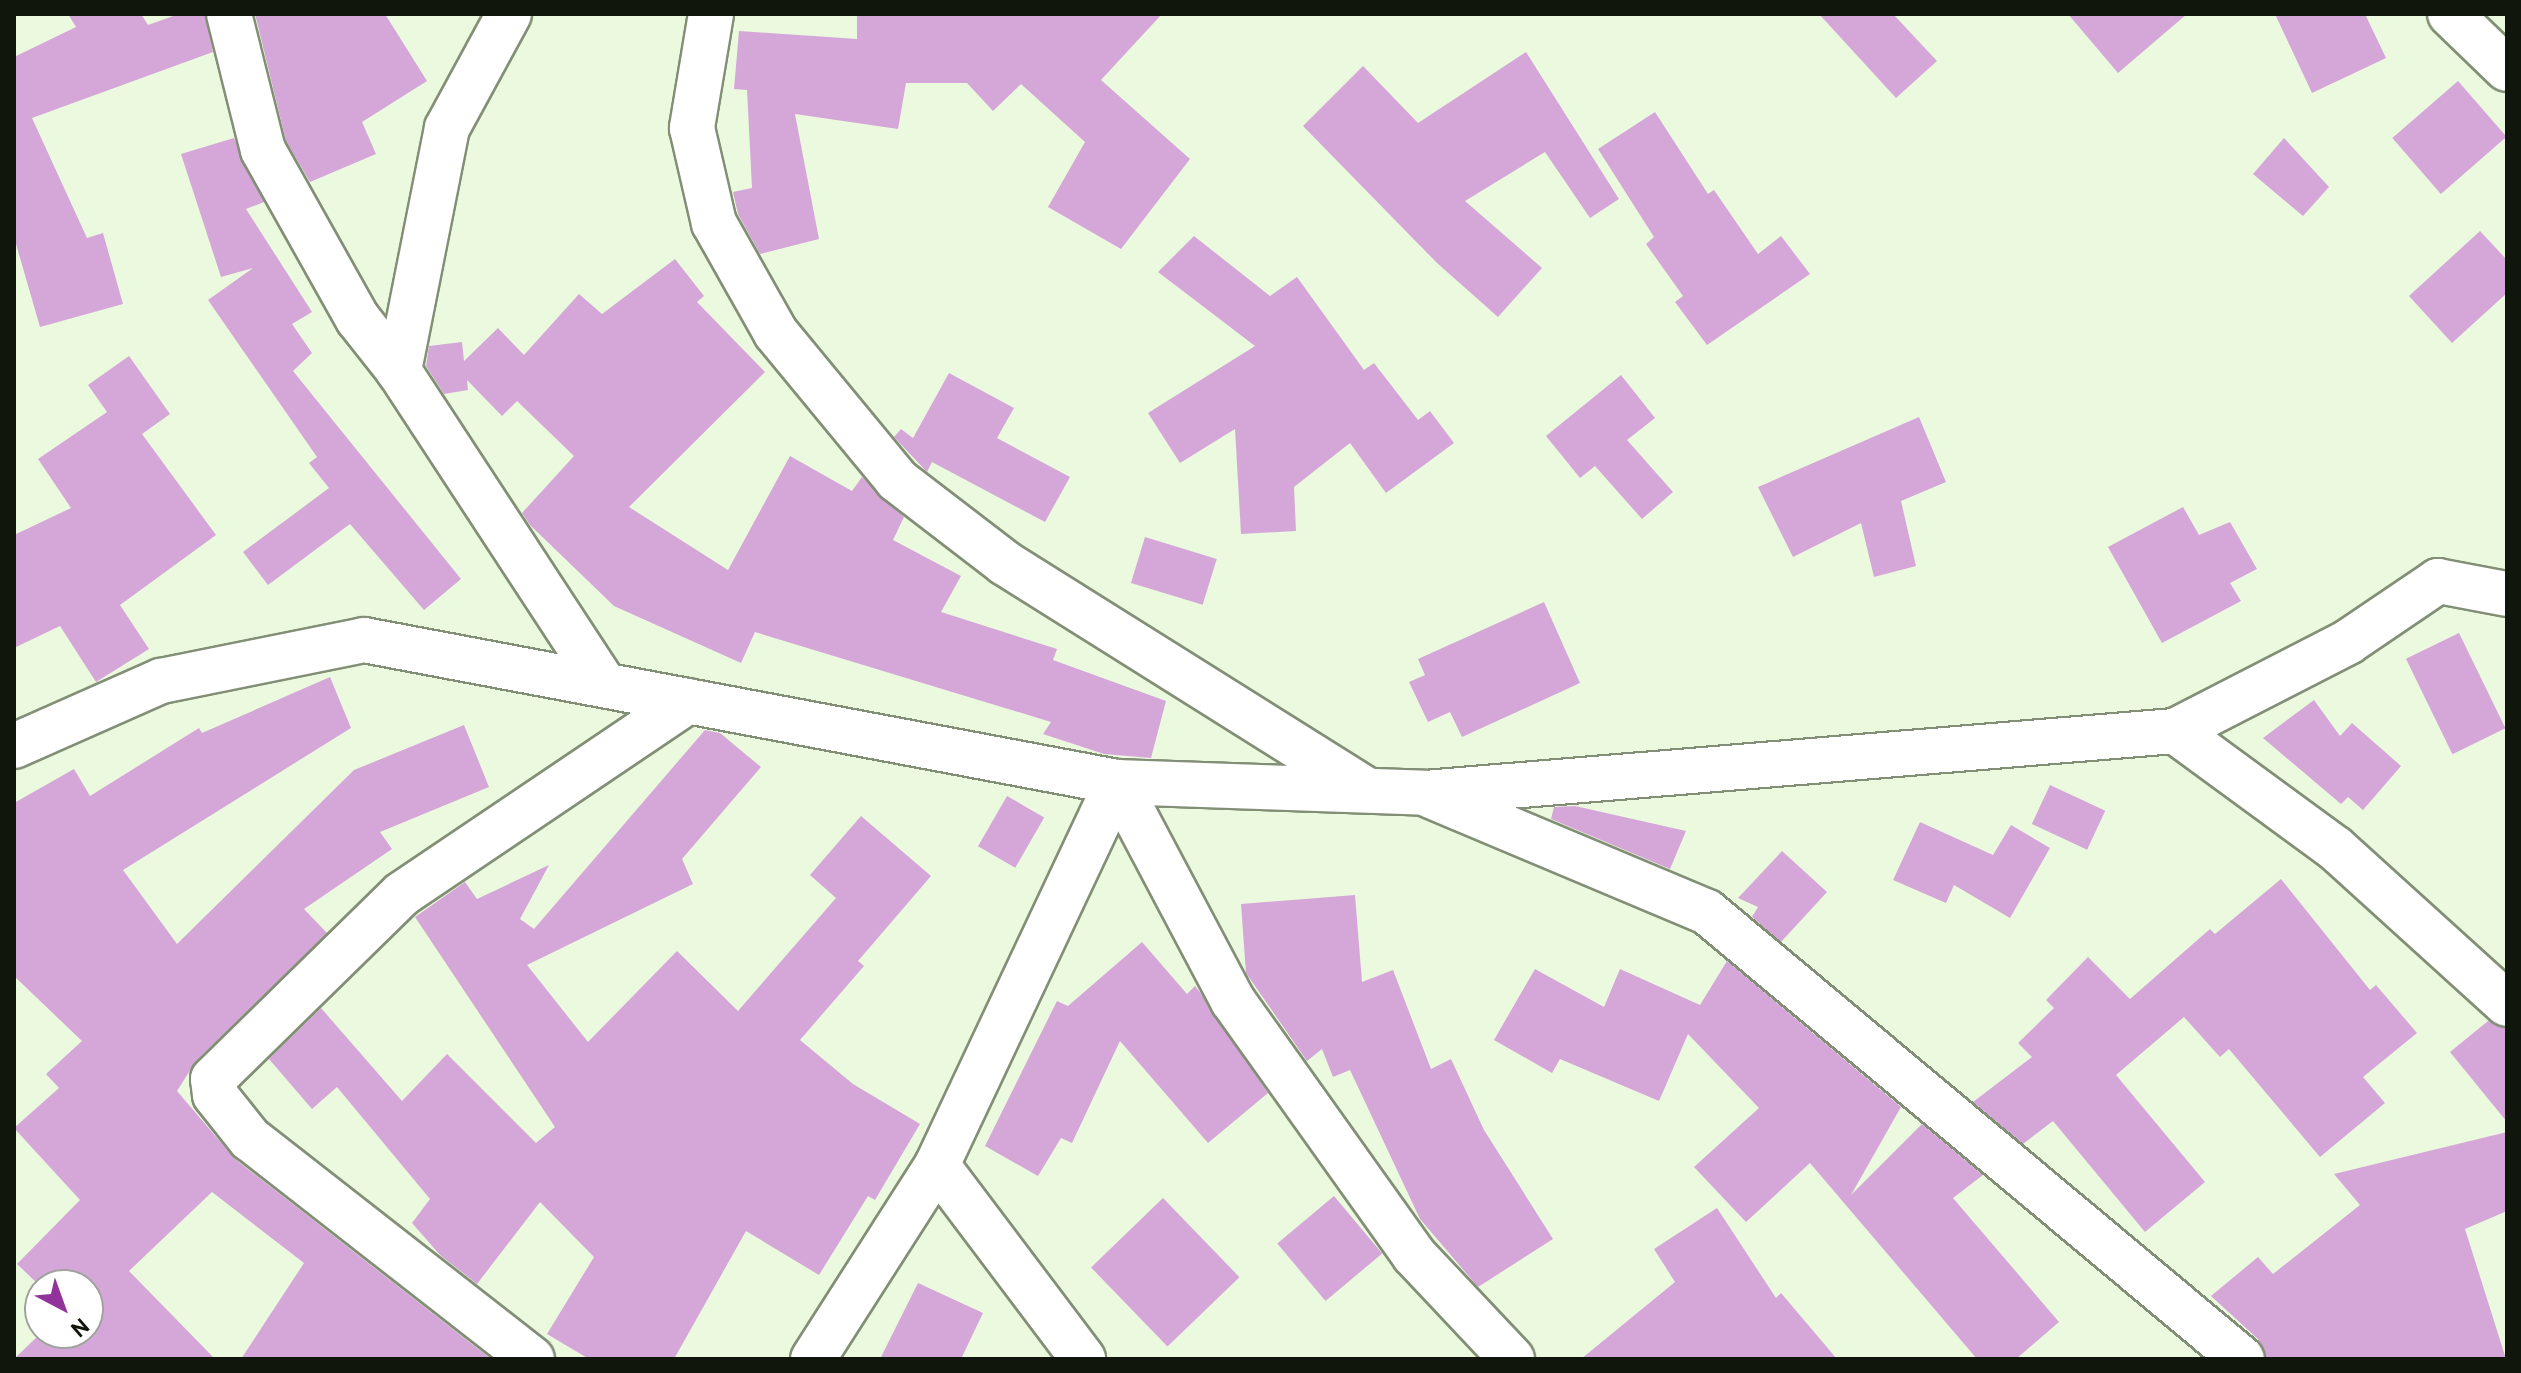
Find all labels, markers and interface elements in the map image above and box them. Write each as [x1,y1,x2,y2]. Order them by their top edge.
north arrow [24,1269,104,1349]
text: N [64,1311,94,1341]

